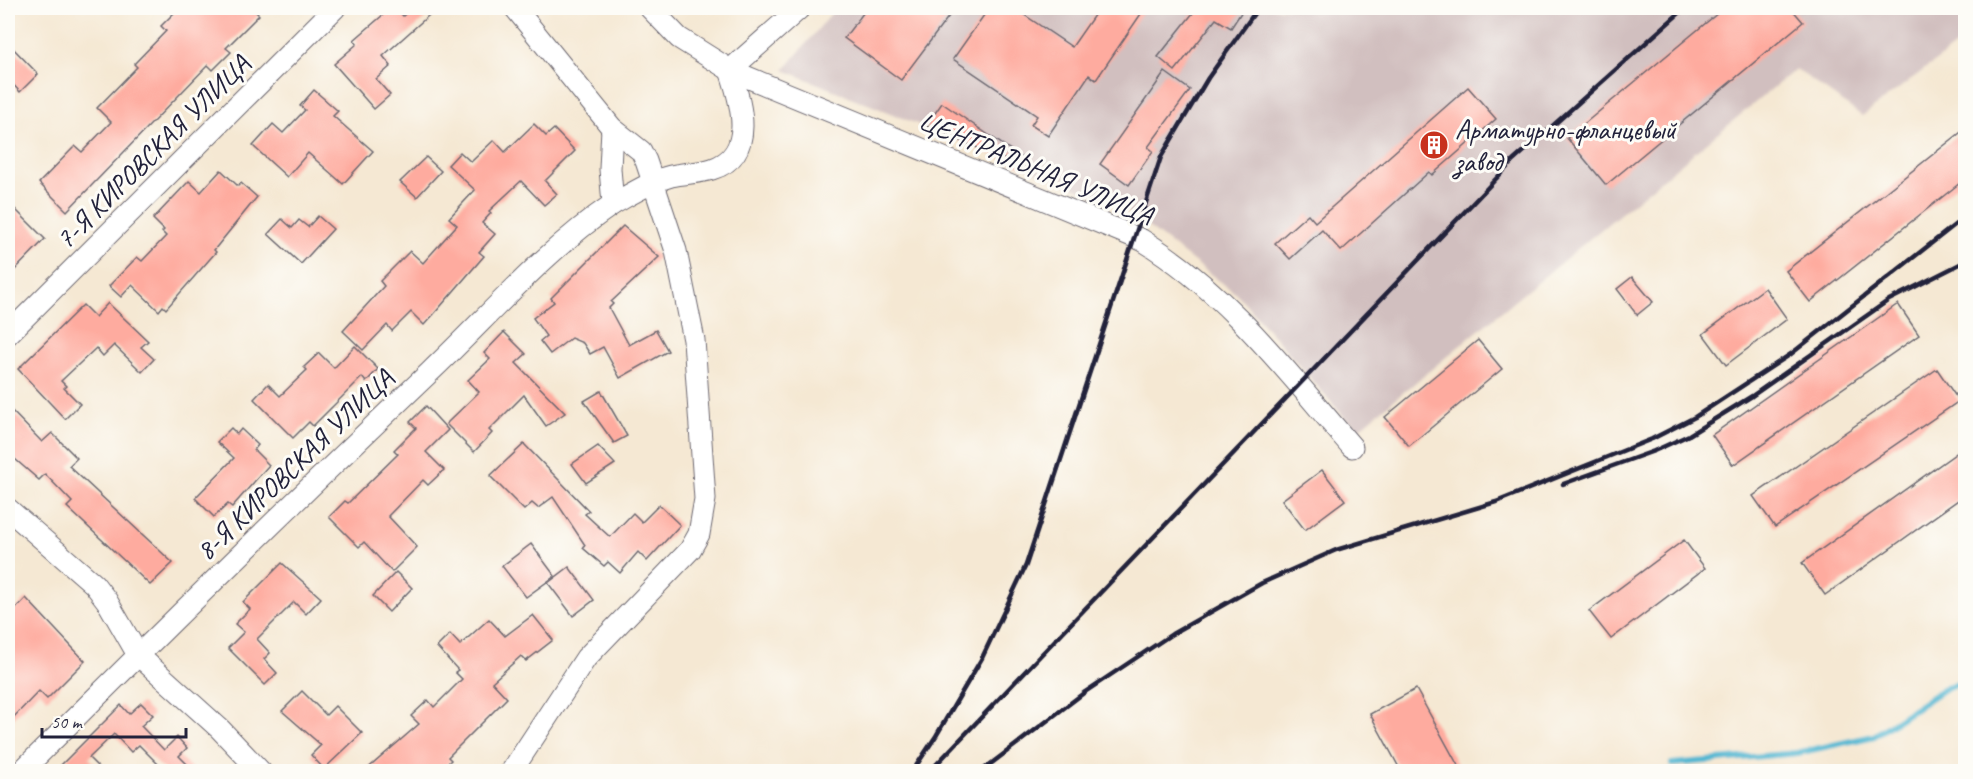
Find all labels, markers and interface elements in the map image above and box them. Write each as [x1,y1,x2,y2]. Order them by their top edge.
street label: 7-Я КИРОВСКАЯ УЛИЦА [48,46,258,256]
street label: ЦЕНТРАЛЬНАЯ УЛИЦА [913,102,1160,233]
place label: Арматурно-фланцевый завод [1451,112,1677,180]
building icon: Арматурно-фланцевый завод [1418,129,1450,161]
street label: 8-Я КИРОВСКАЯ УЛИЦА [188,361,401,568]
scale bar [42,701,186,739]
text: 50 m [51,711,84,733]

